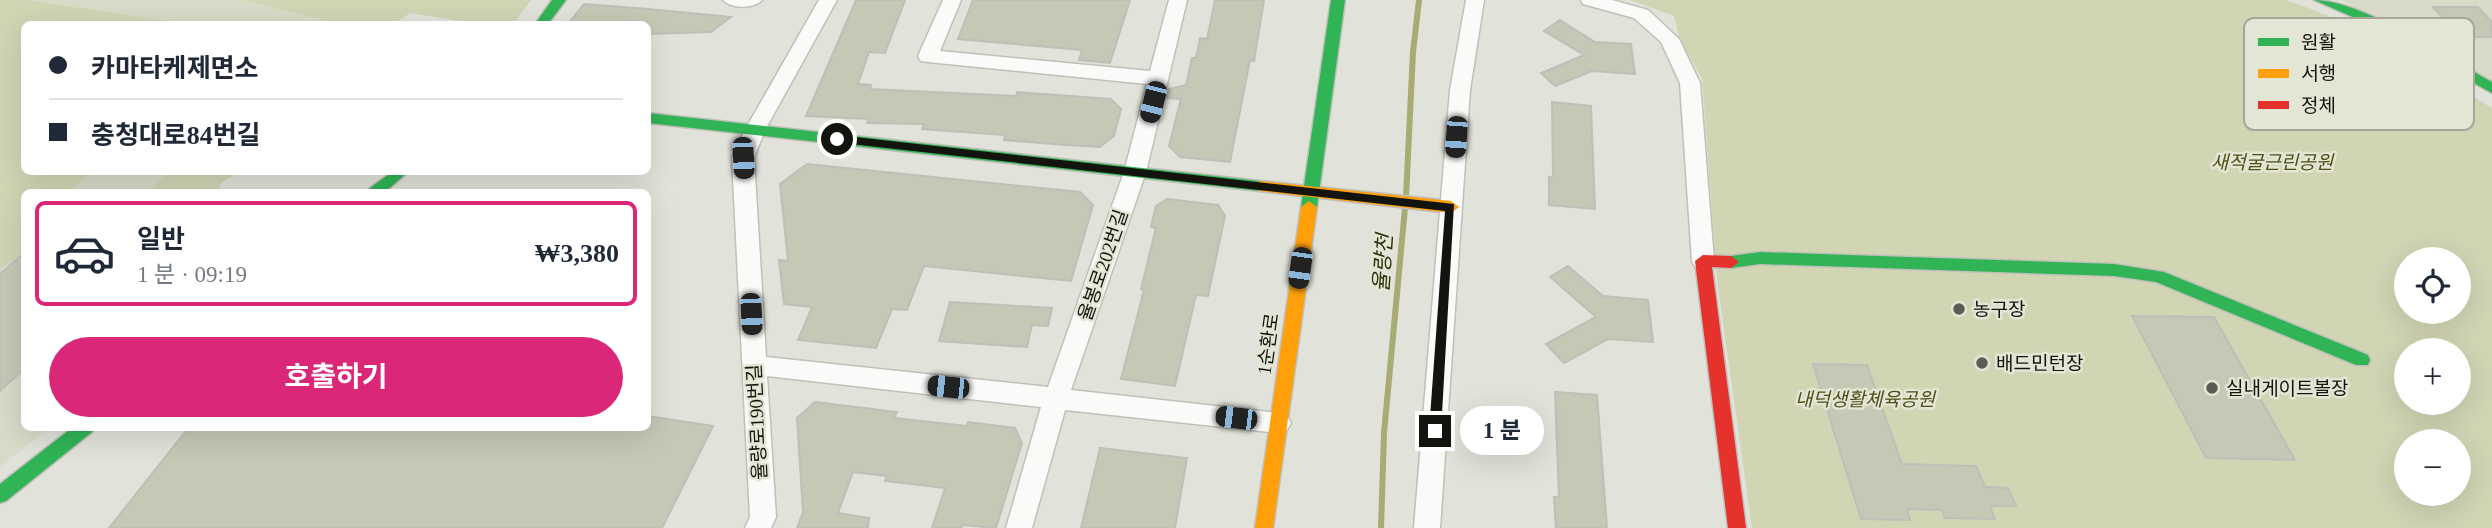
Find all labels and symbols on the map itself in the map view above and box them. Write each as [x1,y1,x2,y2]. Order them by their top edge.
legend [2244,18,2474,130]
text: 원활 [2301,32,2336,53]
text: 서행 [2301,63,2336,84]
car [1138,79,1169,125]
text: 정체 [2301,95,2336,116]
car [1445,115,1468,159]
route start [821,123,853,155]
car [732,136,755,180]
park label: 새적굴근린공원 [2211,152,2335,173]
street label: 율봉로202번길 [1074,207,1132,323]
water label: 율량천 [1369,231,1397,293]
car [1287,246,1314,290]
car [740,292,763,336]
place label: 농구장 [1973,299,2025,320]
marker: 농구장 [1951,301,1967,317]
street label: 1순환로 [1253,312,1283,376]
place label: 배드민턴장 [1996,353,2083,374]
marker: 배드민턴장 [1974,355,1990,371]
street label: 율량로190번길 [743,364,771,480]
car [927,374,970,400]
place label: 실내게이트볼장 [2226,378,2348,399]
marker: 실내게이트볼장 [2204,380,2220,396]
park label: 내덕생활체육공원 [1795,389,1936,410]
car [1214,405,1259,431]
callout: 1 분 [1460,406,1544,456]
route end [1419,415,1451,447]

